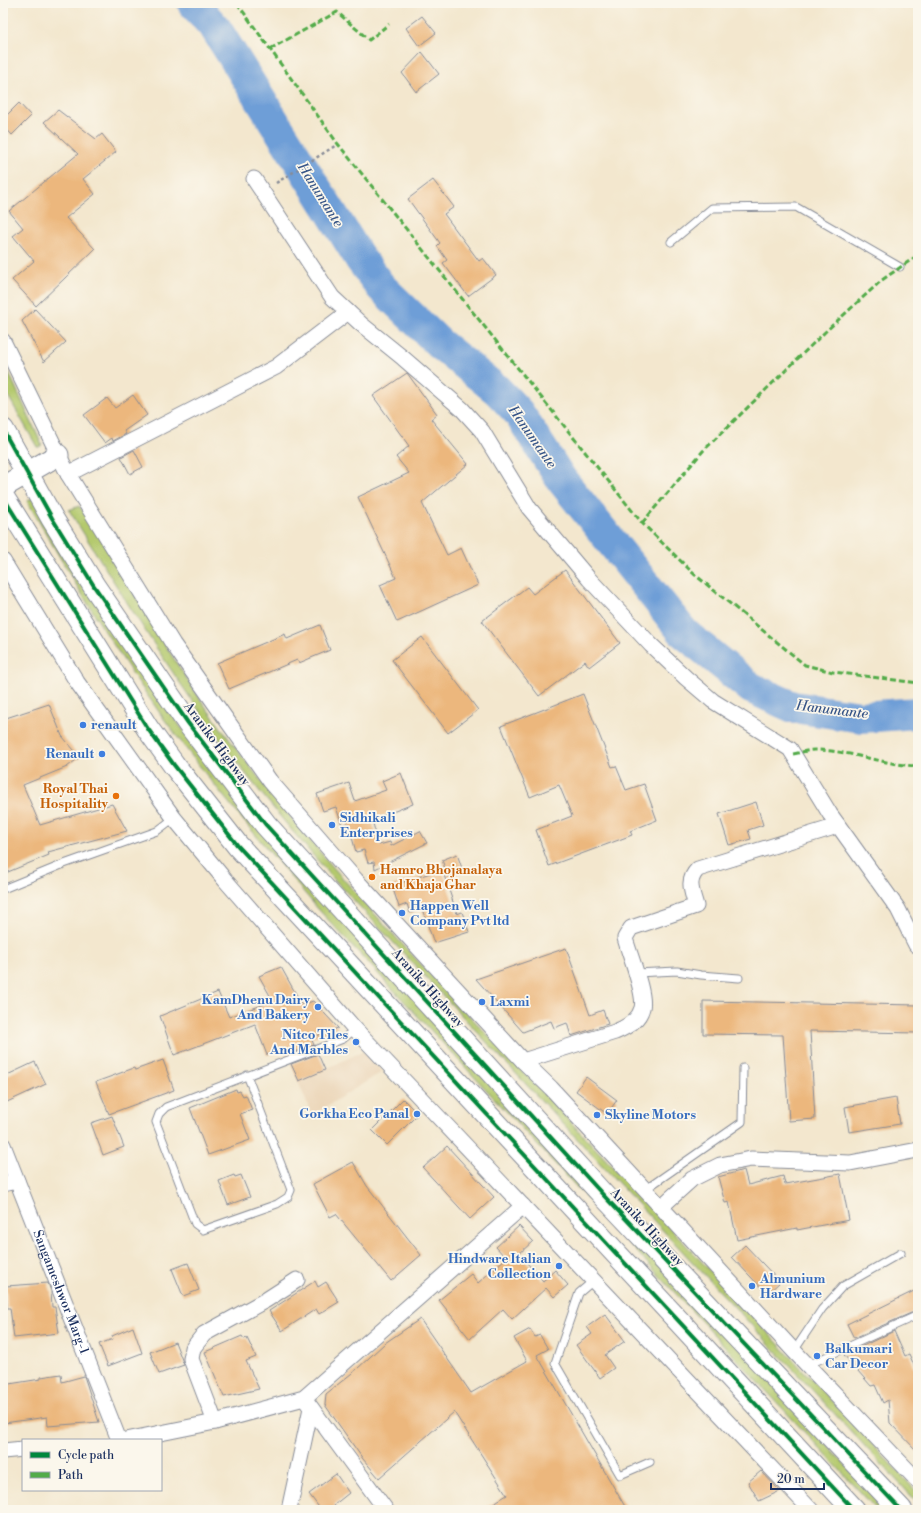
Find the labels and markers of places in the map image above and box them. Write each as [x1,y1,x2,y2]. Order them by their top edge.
place label: renault [91,717,137,733]
marker: renault [78,720,88,730]
place label: Renault [46,746,94,762]
marker: Renault [97,749,107,759]
place label: Royal Thai Hospitality [40,781,108,812]
marker: Royal Thai Hospitality [111,791,121,801]
place label: Sidhikali Enterprises [340,810,413,841]
marker: Sidhikali Enterprises [327,820,337,830]
place label: Hamro Bhojanalaya and Khaja Ghar [380,862,503,893]
marker: Hamro Bhojanalaya and Khaja Ghar [367,872,377,882]
place label: Happen Well Company Pvt ltd [410,898,510,929]
marker: Happen Well Company Pvt ltd [397,908,407,918]
place label: KamDhenu Dairy And Bakery [202,992,310,1023]
place label: Laxmi [490,994,529,1010]
marker: Laxmi [477,997,487,1007]
marker: KamDhenu Dairy And Bakery [313,1002,323,1012]
place label: Nitco Tiles And Marbles [269,1027,348,1058]
marker: Nitco Tiles And Marbles [351,1037,361,1047]
place label: Gorkha Eco Panal [299,1106,410,1122]
place label: Skyline Motors [605,1107,696,1123]
marker: Gorkha Eco Panal [412,1109,422,1119]
marker: Skyline Motors [592,1110,602,1120]
place label: Hindware Italian Collection [448,1251,551,1282]
marker: Hindware Italian Collection [554,1261,564,1271]
place label: Almunium Hardware [759,1271,825,1302]
marker: Almunium Hardware [747,1281,757,1291]
place label: Balkumari Car Decor [825,1341,892,1372]
marker: Balkumari Car Decor [812,1351,822,1361]

